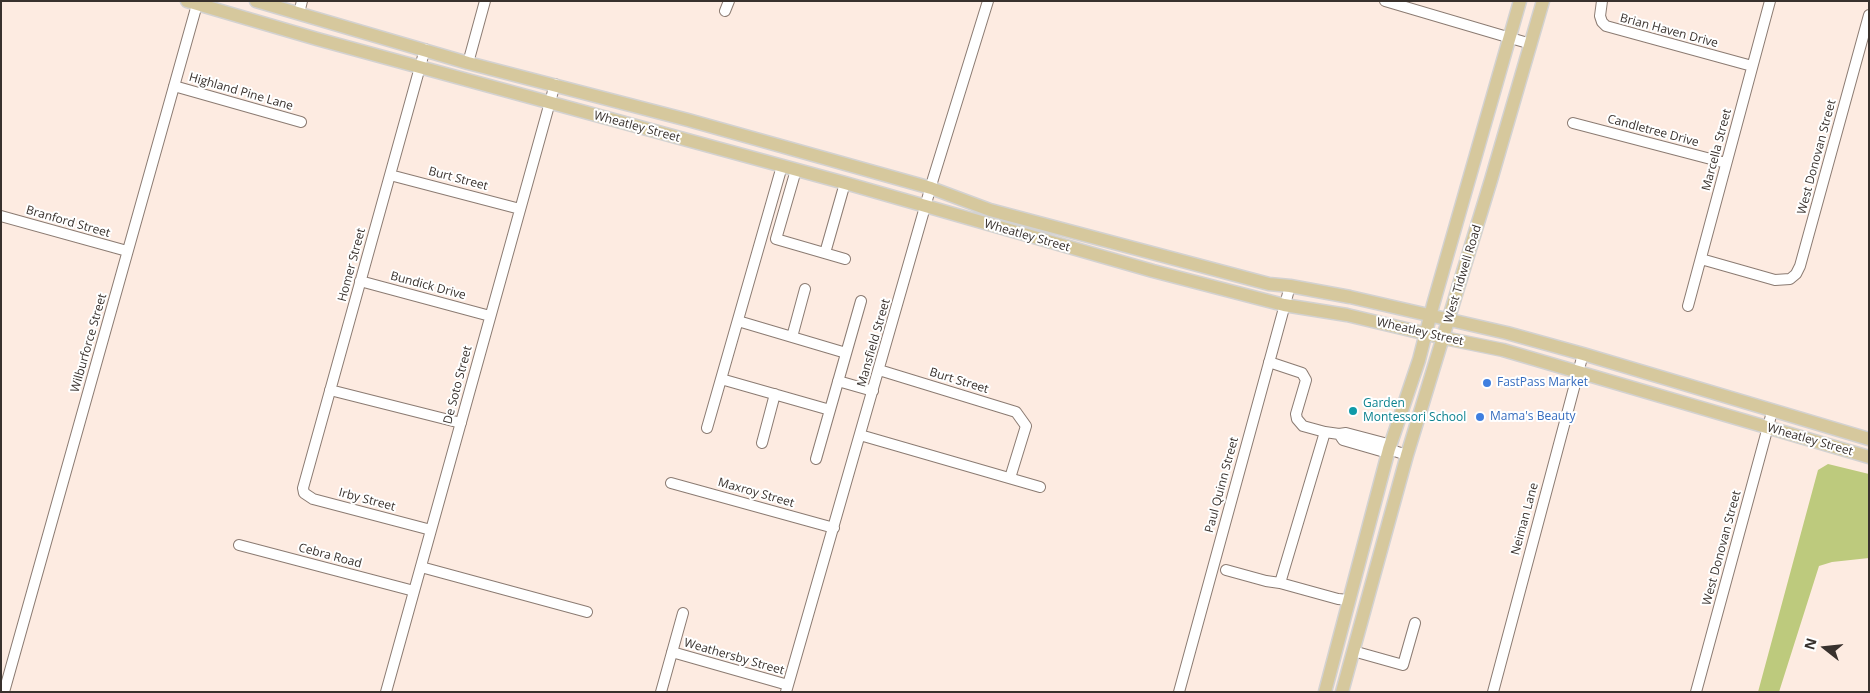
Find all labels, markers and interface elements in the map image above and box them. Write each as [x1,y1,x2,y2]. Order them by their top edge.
street label: Brian Haven Drive [1618,11,1720,51]
street label: Highland Pine Lane [187,70,295,114]
street label: West Donovan Street [1795,98,1839,216]
street label: Marcella Street [1699,107,1735,193]
street label: Wheatley Street [592,109,682,145]
street label: Candletree Drive [1606,112,1700,150]
street label: Burt Street [427,164,489,194]
street label: Branford Street [24,203,112,241]
street label: Wheatley Street [982,217,1072,255]
street label: West Tidwell Road [1441,223,1485,325]
street label: Homer Street [335,227,369,303]
street label: Bundick Drive [389,269,467,303]
street label: Wilburforce Street [68,292,110,394]
street label: Mansfield Street [854,297,894,389]
street label: Wheatley Street [1375,315,1465,349]
street label: De Soto Street [441,344,475,426]
street label: Burt Street [928,365,990,397]
place label: FastPass Market [1497,376,1588,390]
marker: FastPass Market [1481,377,1493,389]
place label: Garden Montessori School [1363,397,1466,425]
marker: Garden Montessori School [1347,405,1359,417]
place label: Mama's Beauty [1490,410,1576,424]
marker: Mama's Beauty [1474,411,1486,423]
street label: Wheatley Street [1765,421,1855,459]
street label: Paul Quinn Street [1202,436,1242,534]
street label: Maxroy Street [716,475,796,511]
street label: Neiman Lane [1508,481,1542,557]
street label: Irby Street [337,486,397,514]
street label: West Donovan Street [1700,489,1744,607]
street label: Cebra Road [297,541,363,571]
north arrow [1800,623,1850,673]
street label: Weathersby Street [682,636,786,678]
text: N [1799,636,1821,652]

